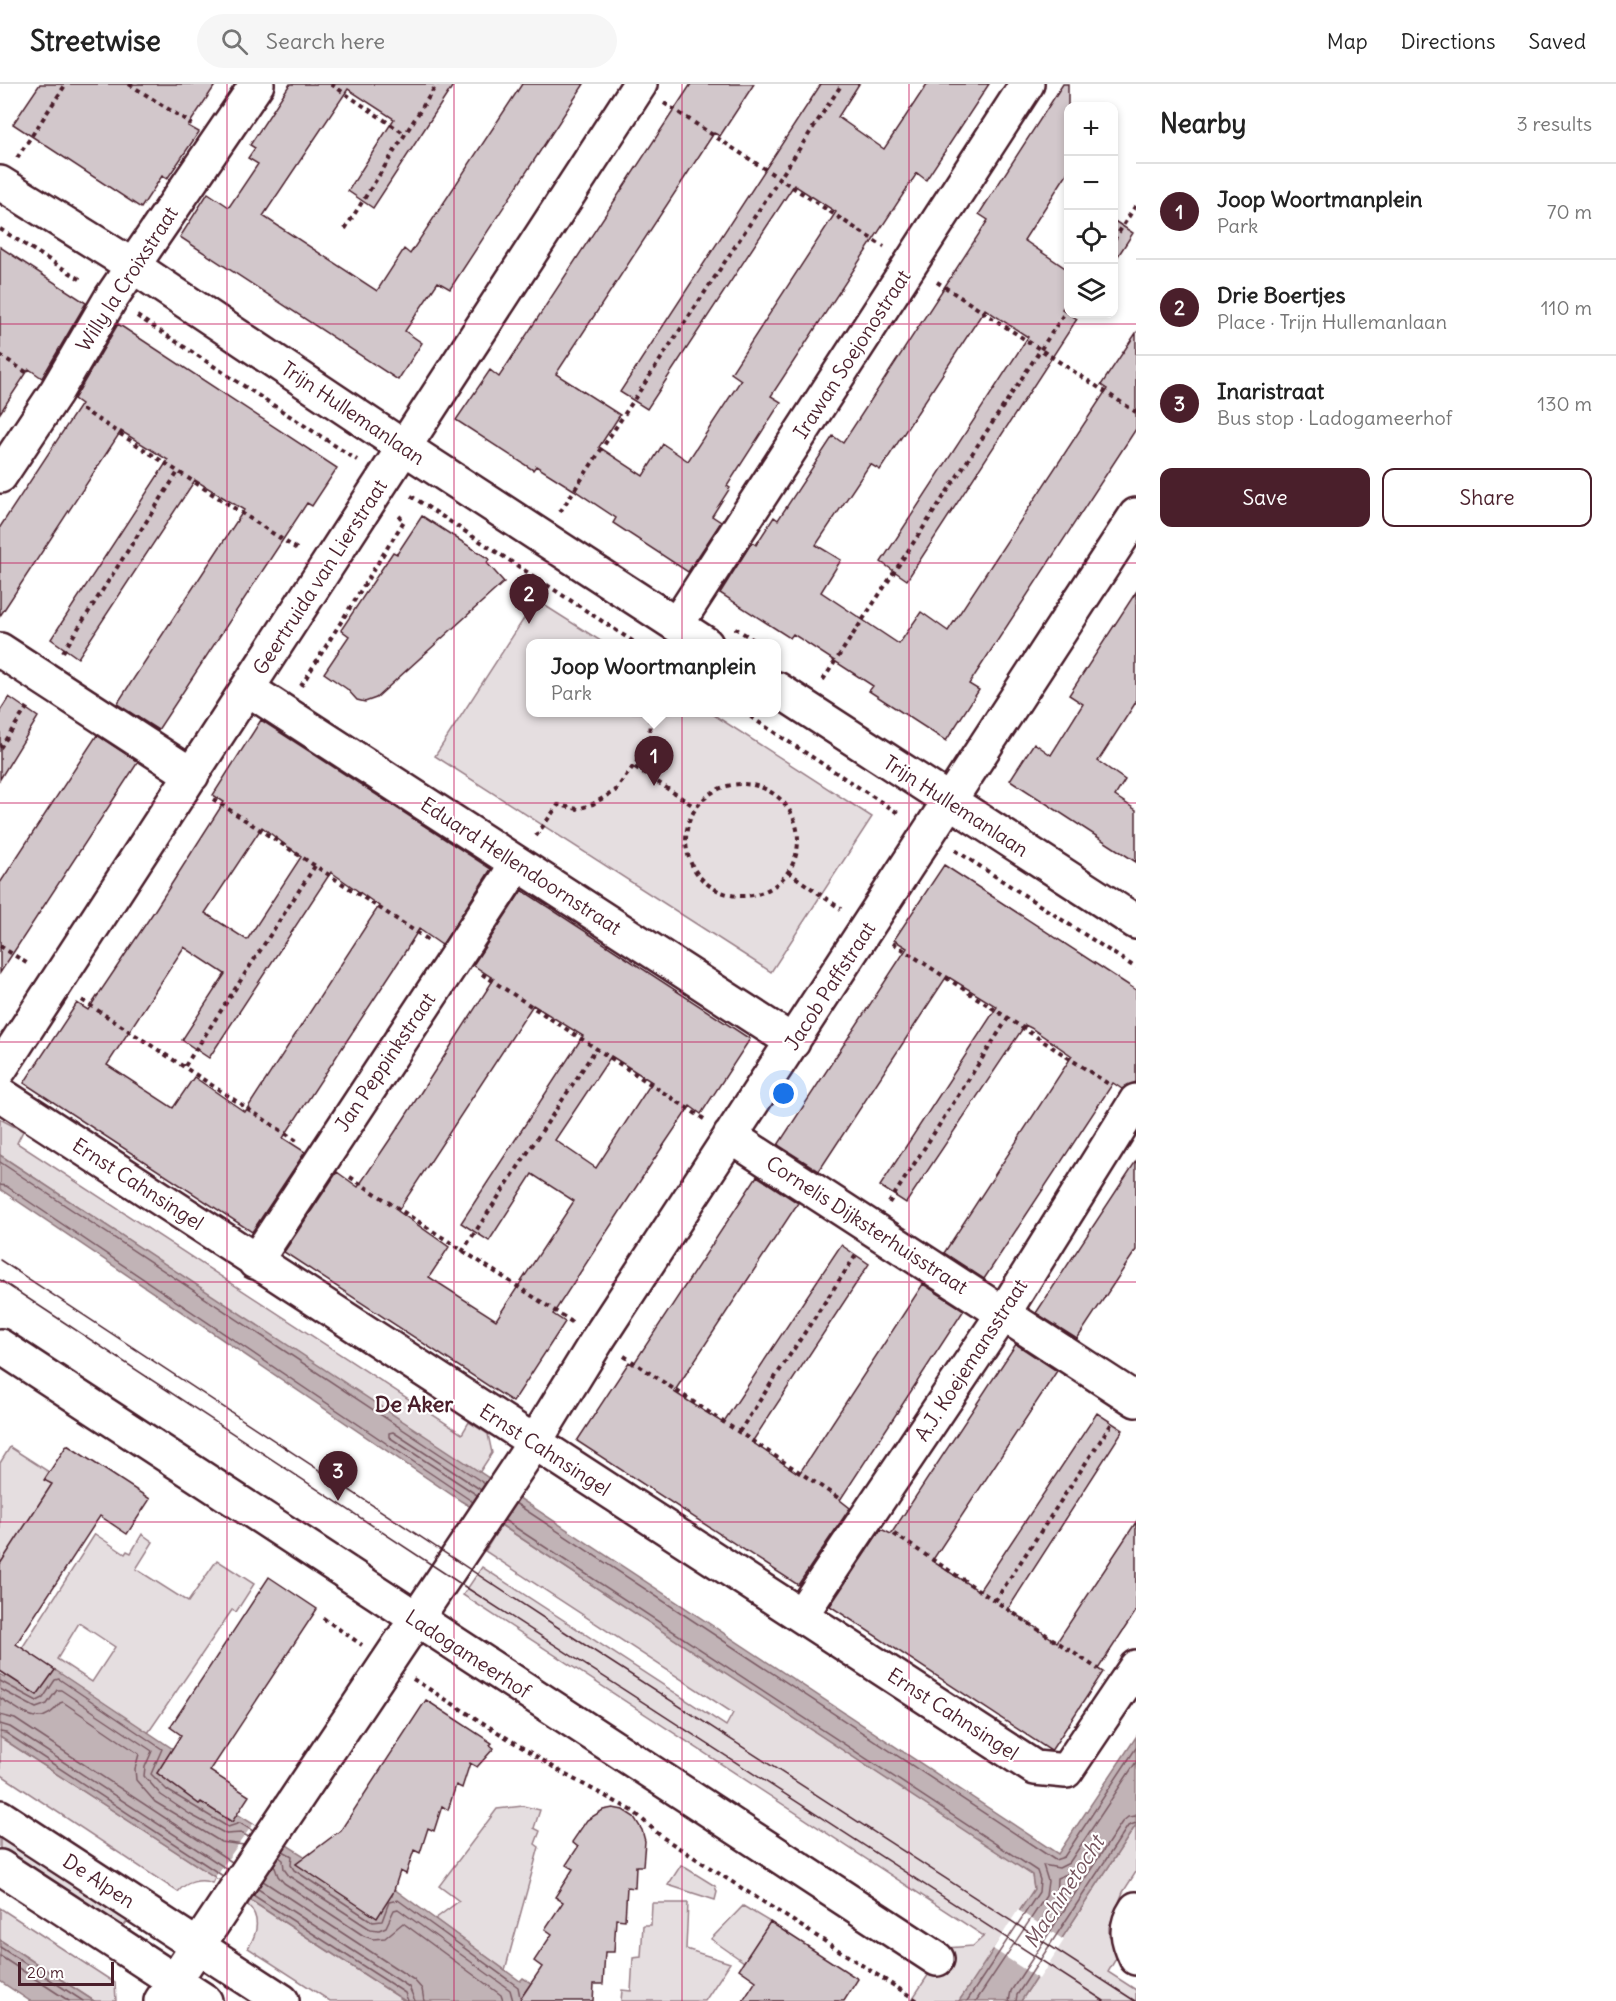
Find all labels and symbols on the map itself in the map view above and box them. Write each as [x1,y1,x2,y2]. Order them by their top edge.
street label: Willy la Croixstraat [70,201,183,356]
street label: Irawan Soejonostraat [788,264,916,443]
street label: Trijn Hullemanlaan [277,355,430,470]
street label: Geertruida van Lierstraat [247,474,392,679]
pin: 2 [510,574,548,624]
pin: 1 [634,736,674,786]
street label: Trijn Hullemanlaan [879,749,1033,862]
street label: Eduard Hellendoornstraat [416,791,627,940]
street label: Jacob Paffstraat [779,917,880,1055]
street label: Jan Peppinkstraat [329,987,440,1136]
your location [769,1079,798,1108]
street label: Ernst Cahnsingel [68,1132,208,1235]
street label: Cornelis Dijksterhuisstraat [762,1150,973,1299]
street label: A.J. Koejemansstraat [909,1274,1032,1446]
district label: De Aker [375,1390,454,1418]
street label: Ernst Cahnsingel [475,1398,615,1501]
pin: 3 [318,1452,358,1501]
street label: Ladogameerhof [401,1604,536,1704]
street label: Ernst Cahnsingel [883,1662,1023,1765]
water label: Machinetocht [1017,1828,1111,1953]
street label: De Alpen [59,1848,140,1913]
scale bar [18,1959,114,1986]

